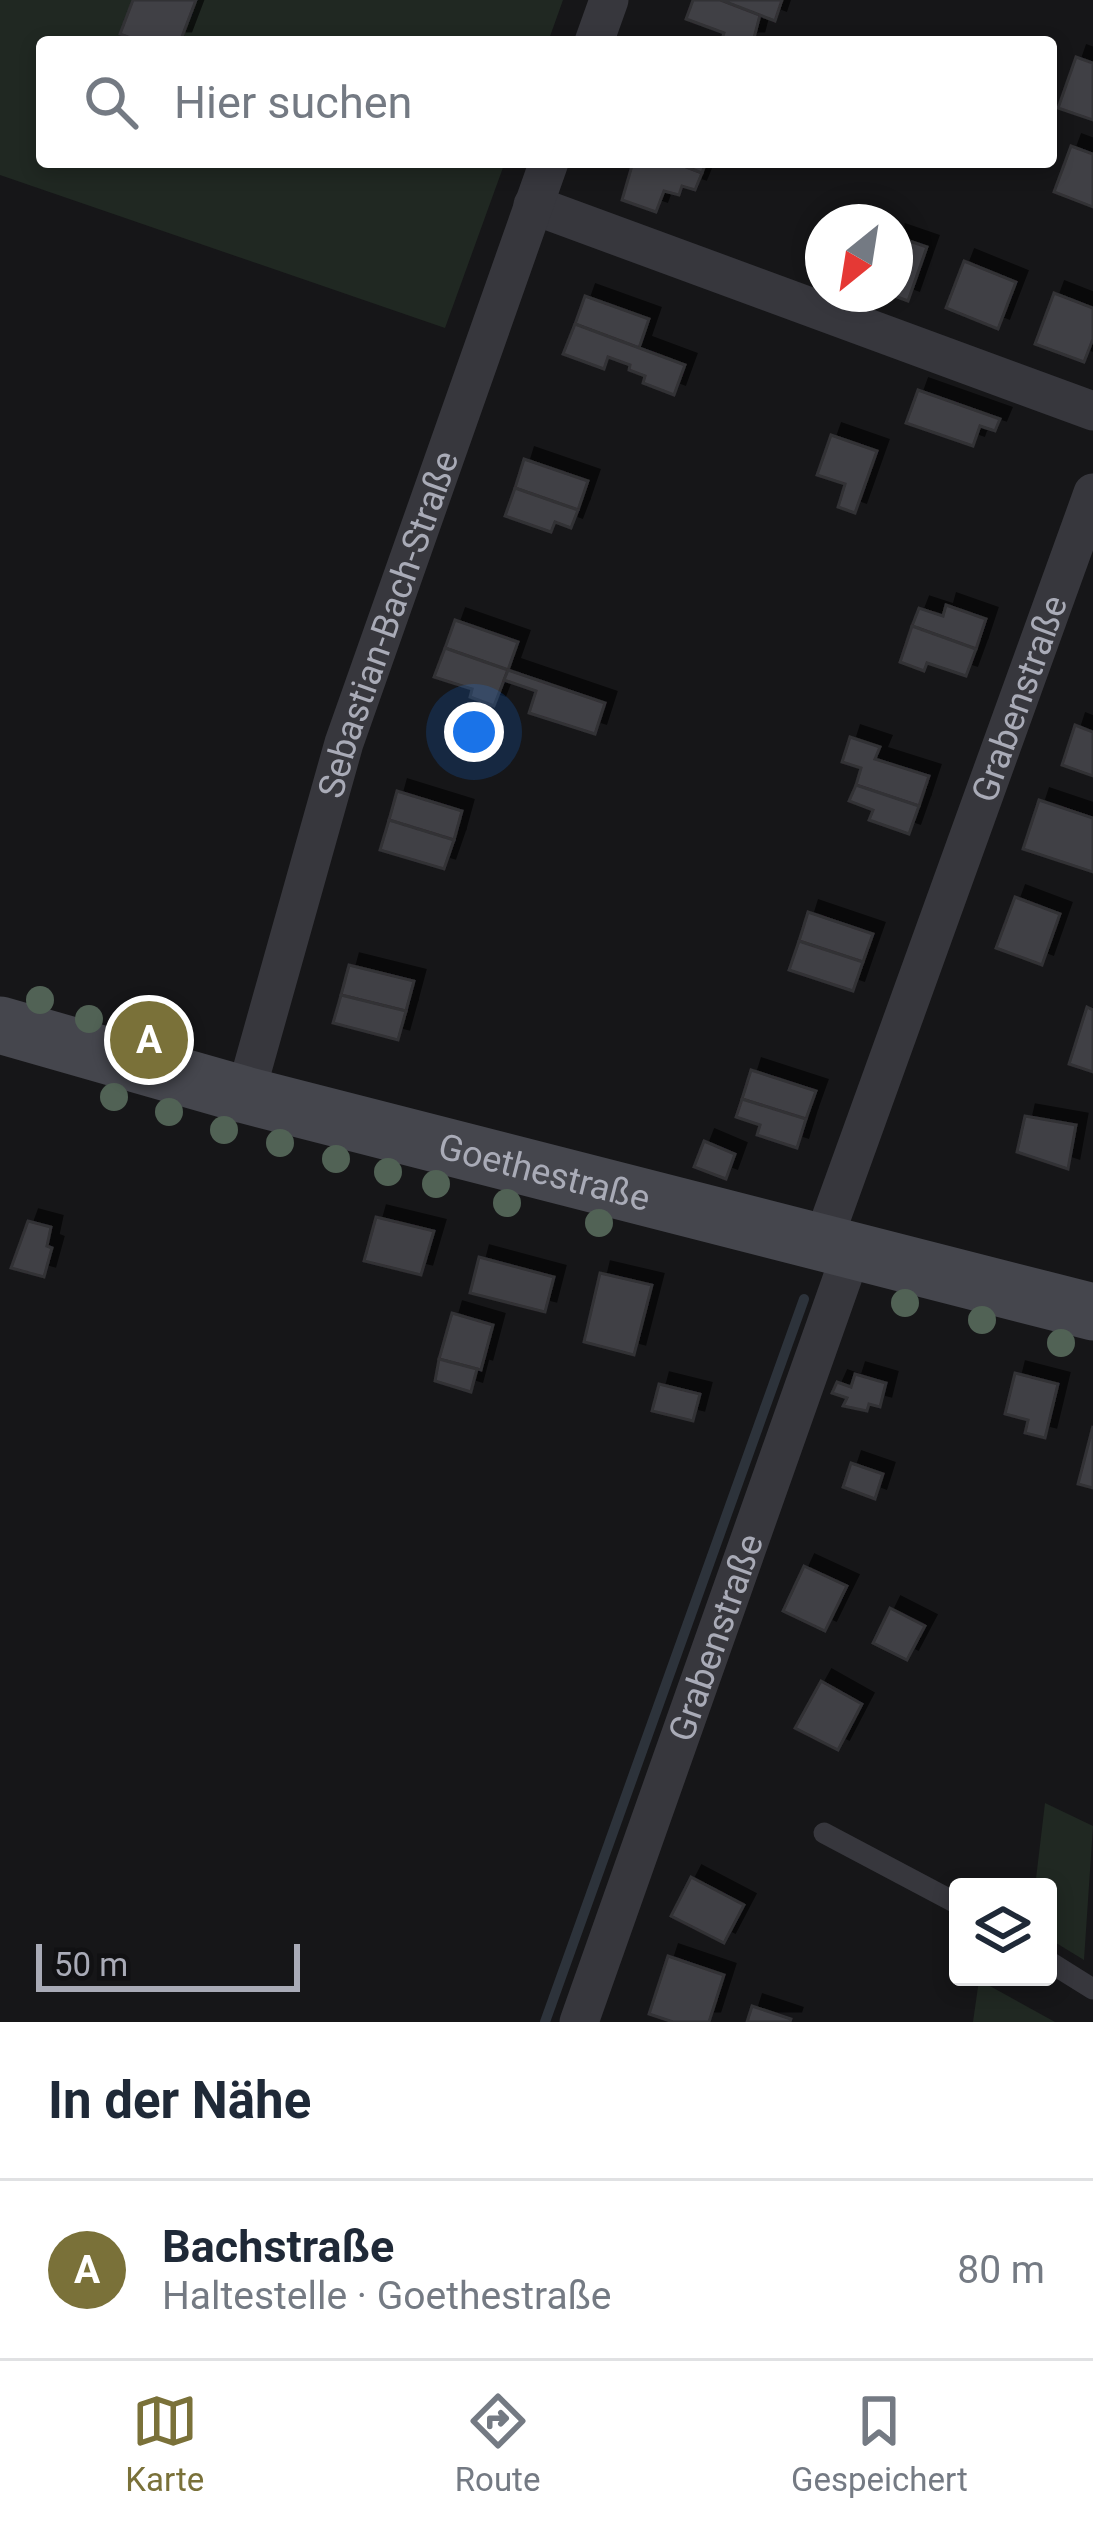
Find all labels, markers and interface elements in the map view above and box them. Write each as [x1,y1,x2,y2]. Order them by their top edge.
search box [36,36,1057,168]
icon: search [78,69,144,135]
text: Hier suchen [174,76,412,129]
north arrow [805,204,913,312]
street label: Sebastian-Bach-Straße [310,445,467,803]
street label: Grabenstraße [963,590,1076,808]
your location [444,702,504,762]
pin: A [110,995,188,1085]
street label: Goethestraße [434,1125,655,1220]
street label: Grabenstraße [660,1529,772,1747]
map controls [949,1878,1057,1986]
button: layers [949,1878,1057,1986]
scale bar [36,1938,300,1991]
text: 50 m [54,1945,128,1984]
text: In der Nähe [48,2071,311,2130]
text: Bachstraße [162,2220,394,2273]
text: A [74,2247,100,2293]
text: 80 m [957,2247,1045,2293]
text: Haltestelle · Goethestraße [162,2273,612,2319]
tab: Karte [125,2388,204,2499]
tab: Route [455,2388,540,2499]
tab: Gespeichert [791,2388,968,2499]

